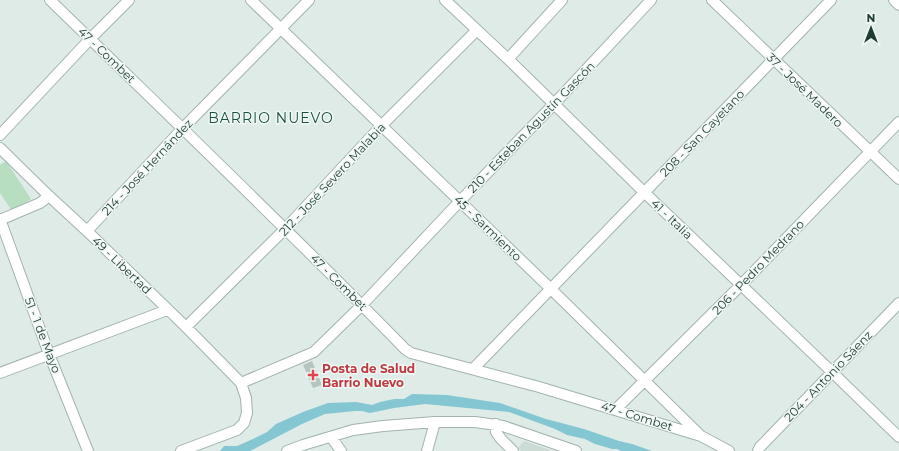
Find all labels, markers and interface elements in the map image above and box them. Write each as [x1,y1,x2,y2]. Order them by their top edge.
north arrow [851,8,891,48]
text: N [867,11,875,25]
street label: 47 - Combet [75,24,139,86]
street label: 37 - José Madero [764,50,846,130]
street label: 210 - Esteban Agustín Gascón [464,58,598,196]
street label: 208 - San Cayetano [657,86,747,180]
district label: BARRIO NUEVO [208,109,334,127]
street label: 214 - José Hernández [98,116,196,218]
street label: 212 - José Severo Malabia [276,119,388,239]
street label: 45 - Sarmiento [451,192,525,264]
street label: 41 - Italia [648,196,696,242]
street label: 206 - Pedro Medrano [709,216,807,318]
street label: 49 - Libertad [89,233,155,297]
street label: 47 - Combet [308,251,371,314]
street label: 51 - 1 de Mayo [22,295,64,375]
street label: 204 - Antonio Sáenz [781,327,875,425]
place label: Posta de Salud Barrio Nuevo [322,361,415,390]
marker: Posta de Salud Barrio Nuevo [307,369,319,381]
street label: 47 - Combet [599,398,675,434]

